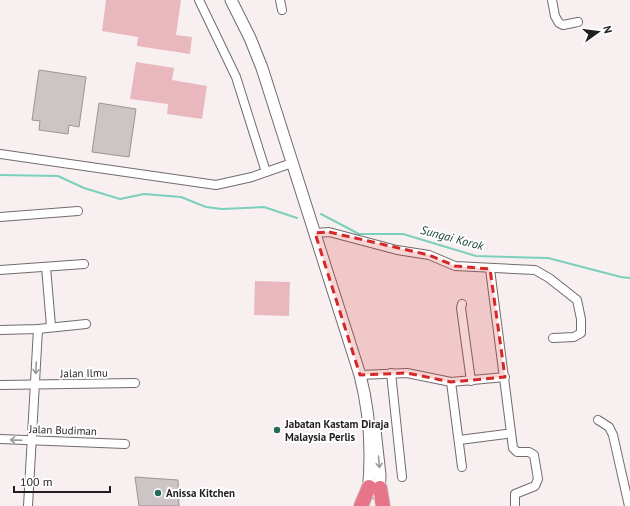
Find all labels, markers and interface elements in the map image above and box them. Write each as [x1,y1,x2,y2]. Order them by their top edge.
north arrow [578,12,618,52]
text: N [600,24,615,35]
water label: Sungai Korok [419,222,486,253]
one-way arrow [32,361,39,374]
street label: Jalan Ilmu [59,366,108,380]
place label: Jabatan Kastam Diraja Malaysia Perlis [284,417,389,444]
street label: Jalan Budiman [28,422,97,438]
marker: Jabatan Kastam Diraja Malaysia Perlis [272,425,282,435]
one-way arrow [10,436,23,443]
one-way arrow [376,455,383,468]
scale bar [14,468,110,494]
text: 100 m [20,474,53,489]
place label: Anissa Kitchen [166,486,235,500]
marker: Anissa Kitchen [153,488,163,498]

